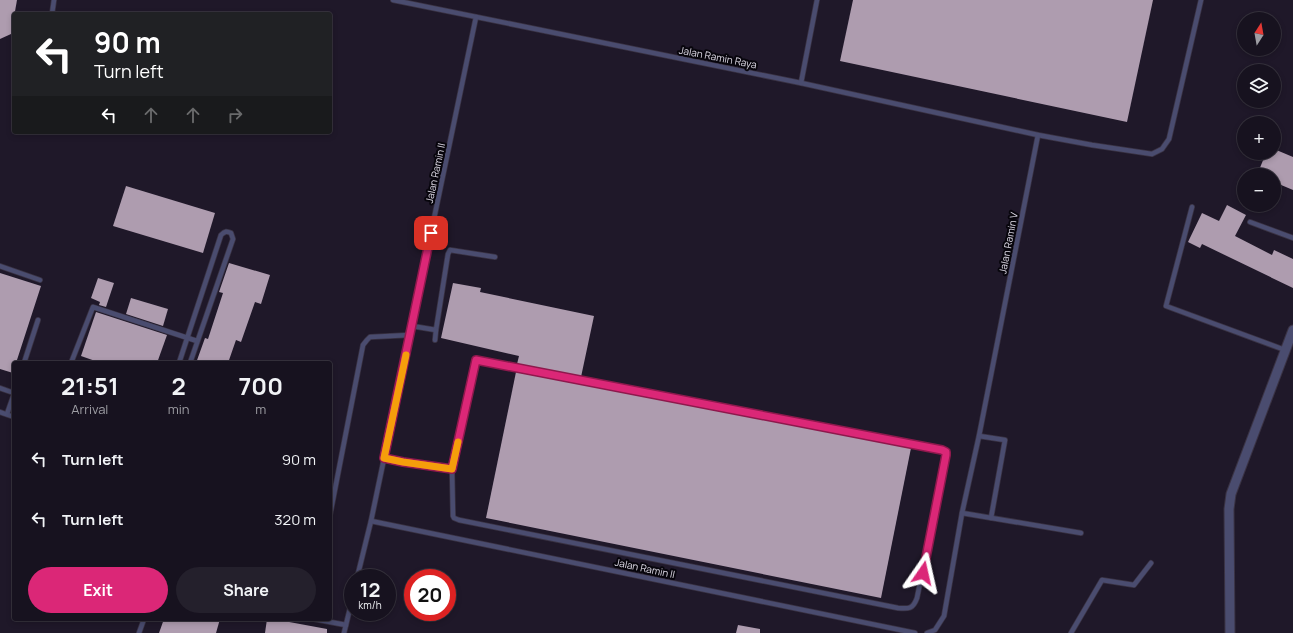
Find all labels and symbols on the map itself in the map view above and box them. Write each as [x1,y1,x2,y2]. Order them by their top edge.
north arrow [1237,12,1281,56]
street label: Jalan Ramin Raya [678,43,758,71]
street label: Jalan Ramin II [422,142,448,204]
street label: Jalan Ramin V [995,211,1021,275]
pin [414,216,448,250]
position arrow [902,552,944,594]
street label: Jalan Ramin II [614,555,676,581]
speed limit sign: 20 [404,569,456,621]

